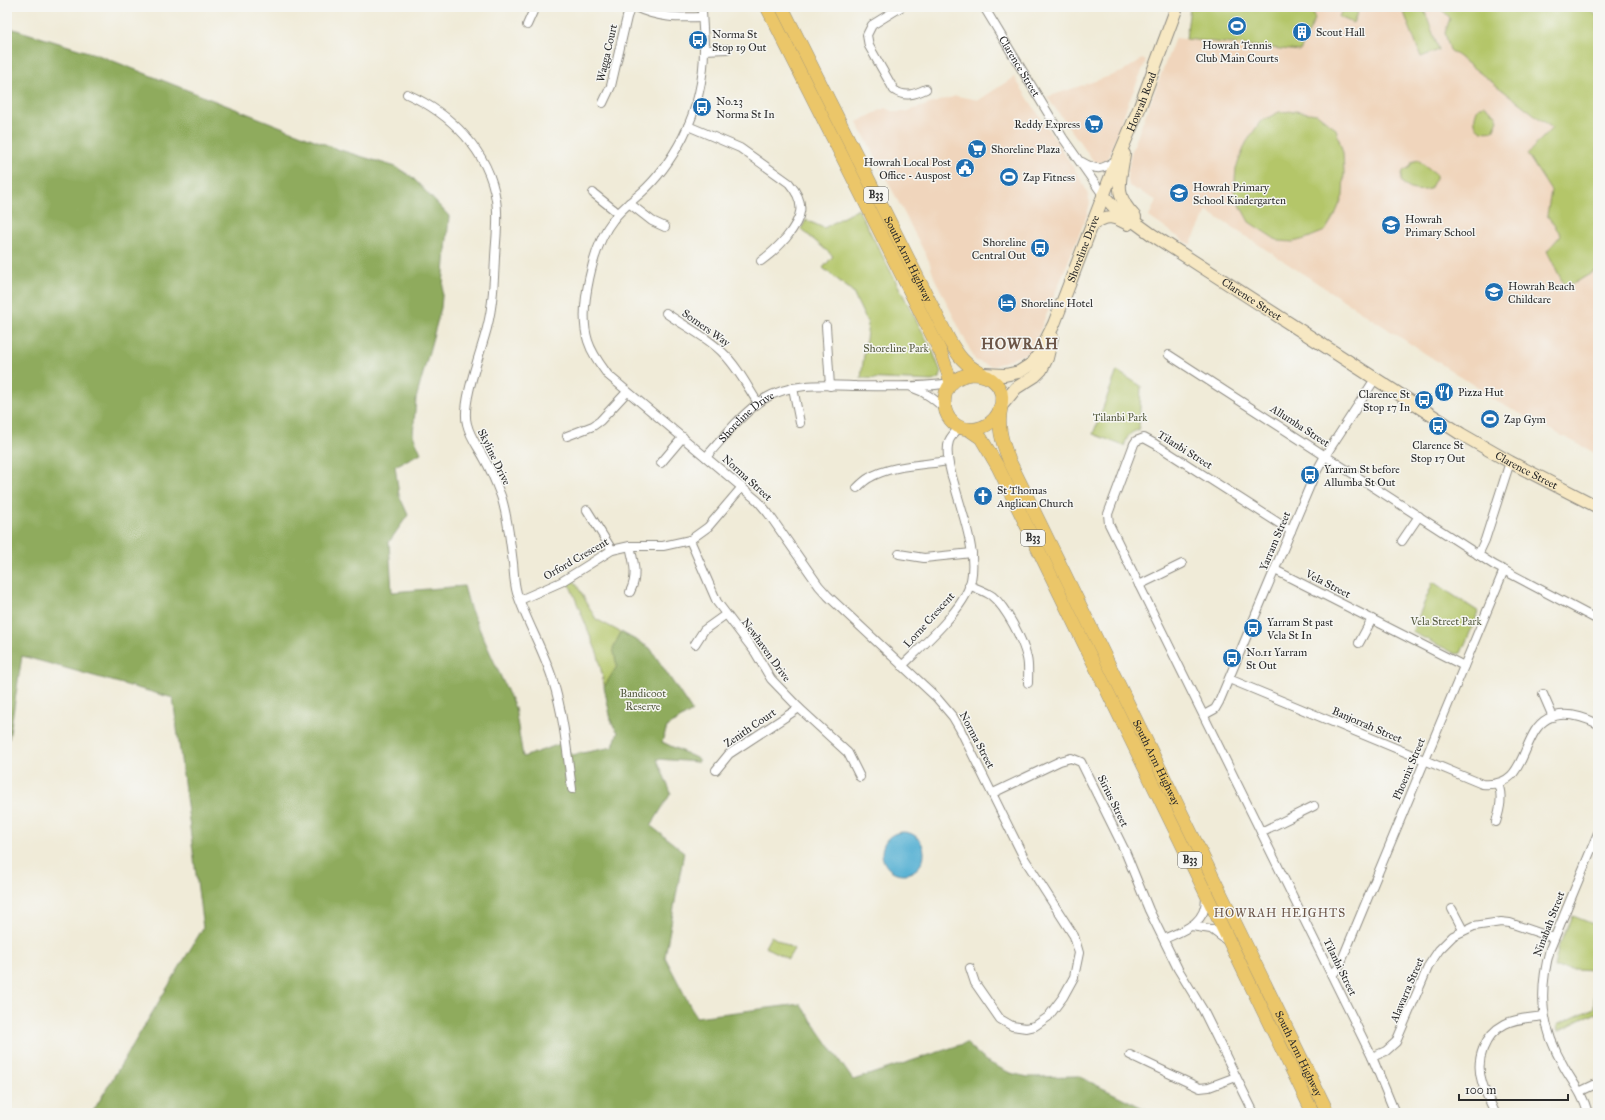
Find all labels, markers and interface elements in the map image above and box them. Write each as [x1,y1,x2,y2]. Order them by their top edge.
sports icon: Howrah Tennis Club Main Courts [1226,15,1248,37]
building icon: Scout Hall [1291,21,1313,43]
street label: Wagga Court [594,23,620,83]
place label: Scout Hall [1316,26,1365,39]
place label: Norma St Stop 19 Out [712,28,767,54]
bus stop icon: Norma St Stop 19 Out [687,29,709,51]
street label: Clarence Street [996,33,1043,99]
place label: Howrah Tennis Club Main Courts [1196,39,1278,65]
street label: Howrah Road [1124,70,1159,134]
place label: No.23 Norma St In [716,95,774,121]
bus stop icon: No.23 Norma St In [691,96,713,118]
supermarket icon: Reddy Express [1083,113,1105,135]
place label: Reddy Express [1014,118,1080,131]
supermarket icon: Shoreline Plaza [966,138,988,160]
place label: Shoreline Plaza [991,143,1061,156]
place label: Howrah Local Post Office - Auspost [864,156,951,182]
public building icon: Howrah Local Post Office - Auspost [954,157,976,179]
sports icon: Zap Fitness [998,166,1020,188]
place label: Zap Fitness [1023,171,1075,184]
place label: Howrah Primary School Kindergarten [1193,181,1286,207]
school or university icon: Howrah Primary School Kindergarten [1168,182,1190,204]
road number: B33 [864,187,888,203]
street label: Shoreline Drive [1064,213,1102,284]
place label: Howrah Primary School [1405,213,1475,239]
street label: South Arm Highway [882,214,936,305]
school or university icon: Howrah Primary School [1380,214,1402,236]
place label: Shoreline Central Out [972,236,1026,262]
bus stop icon: Shoreline Central Out [1029,237,1051,259]
street label: Clarence Street [1219,275,1284,323]
place label: Howrah Beach Childcare [1508,280,1575,306]
school or university icon: Howrah Beach Childcare [1483,281,1505,303]
hotel icon: Shoreline Hotel [996,292,1018,314]
place label: Shoreline Hotel [1021,297,1093,310]
street label: Somers Way [679,307,733,350]
district label: HOWRAH [981,335,1059,353]
park label: Shoreline Park [863,342,930,355]
restaurant icon: Pizza Hut [1433,381,1455,403]
place label: Pizza Hut [1458,386,1504,399]
street label: Shoreline Drive [715,388,776,445]
place label: Clarence St Stop 17 In [1358,388,1410,414]
bus stop icon: Clarence St Stop 17 In [1413,389,1435,411]
street label: Allumba Street [1267,401,1332,450]
sports icon: Zap Gym [1479,408,1501,430]
park label: Tilanbi Park [1093,411,1148,424]
place label: Zap Gym [1504,413,1547,426]
bus stop icon: Clarence St Stop 17 Out [1427,415,1449,437]
street label: Skyline Drive [475,427,513,488]
street label: Tilanbi Street [1155,428,1215,472]
place label: Clarence St Stop 17 Out [1411,439,1465,465]
street label: Clarence Street [1493,449,1560,492]
street label: Norma Street [719,452,775,504]
place label: Yarram St before Allumba St Out [1323,463,1400,489]
bus stop icon: Yarram St before Allumba St Out [1299,464,1321,486]
place label: St Thomas Anglican Church [996,484,1073,510]
church icon: St Thomas Anglican Church [972,485,994,507]
street label: Yarram Street [1257,509,1293,572]
road number: B33 [1021,530,1045,546]
street label: Orford Crescent [541,535,611,583]
street label: Vela Street [1302,567,1353,601]
street label: Lorne Crescent [901,590,957,650]
park label: Vela Street Park [1409,615,1482,628]
street label: Newhaven Drive [739,616,794,684]
place label: Yarram St past Vela St In [1266,616,1333,642]
bus stop icon: Yarram St past Vela St In [1242,617,1264,639]
place label: No.11 Yarram St Out [1246,646,1308,672]
bus stop icon: No.11 Yarram St Out [1221,647,1243,669]
park label: Bandicoot Reserve [620,687,666,713]
street label: Banjorrah Street [1330,704,1404,746]
street label: Zenith Court [722,706,778,750]
street label: Norma Street [957,709,997,771]
street label: South Arm Highway [1130,717,1184,808]
street label: Phoenix Street [1390,736,1428,802]
street label: Sirius Street [1095,773,1131,829]
road number: B33 [1178,852,1202,868]
street label: Ninabah Street [1531,890,1567,958]
district label: HOWRAH HEIGHTS [1214,906,1346,920]
street label: Tilanbi Street [1321,936,1360,998]
street label: Alawarra Street [1387,955,1427,1025]
street label: South Arm Highway [1272,1008,1326,1099]
scale bar [1459,1076,1568,1102]
text: 100 m [1465,1083,1496,1097]

